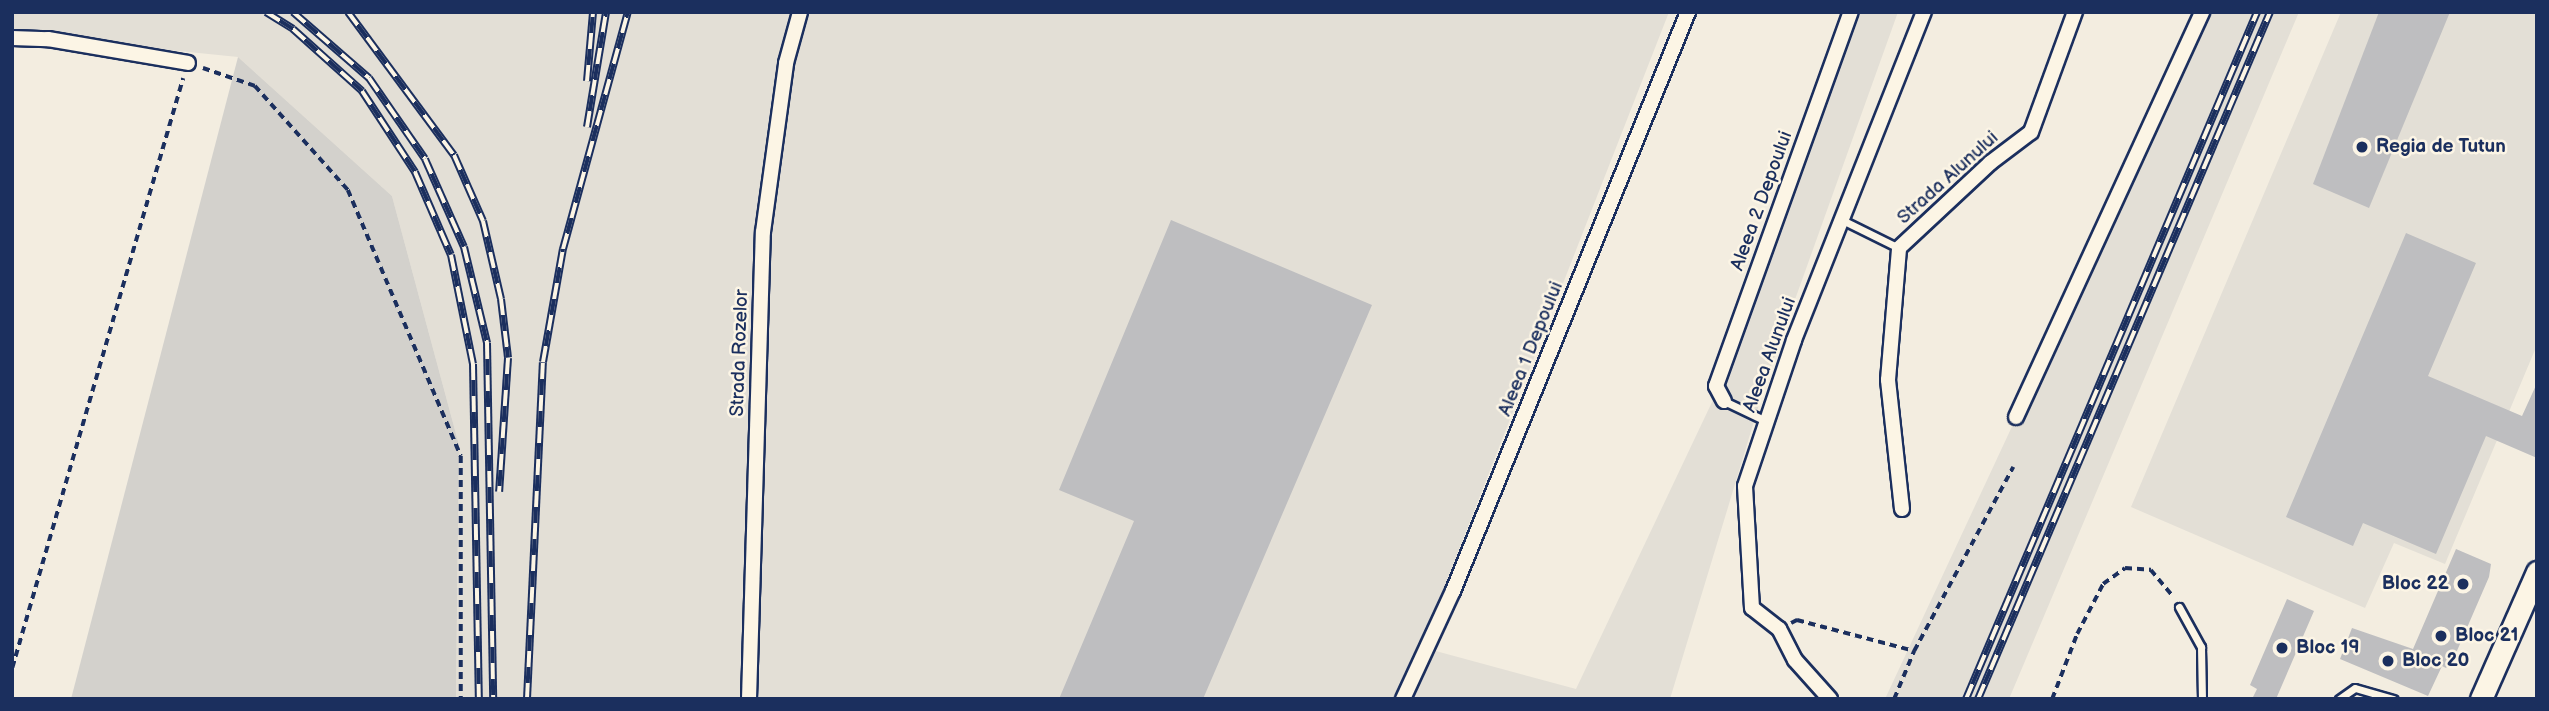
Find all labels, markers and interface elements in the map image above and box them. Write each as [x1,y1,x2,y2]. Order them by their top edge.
street label: Strada Alunului [1893,127,2003,229]
street label: Aleea 2 Depoului [1726,128,1798,274]
place label: Regia de Tutun [2376,136,2506,158]
marker: Regia de Tutun [2354,139,2370,155]
street label: Aleea 1 Depoului [1494,278,1568,420]
street label: Strada Rozelor [726,289,754,417]
street label: Aleea Alunului [1739,294,1801,416]
place label: Bloc 22 [2382,573,2449,595]
marker: Bloc 22 [2455,576,2471,592]
place label: Bloc 21 [2455,625,2518,647]
marker: Bloc 21 [2433,628,2449,644]
place label: Bloc 19 [2296,637,2360,659]
marker: Bloc 19 [2274,640,2290,656]
place label: Bloc 20 [2402,650,2469,672]
marker: Bloc 20 [2380,653,2396,669]

